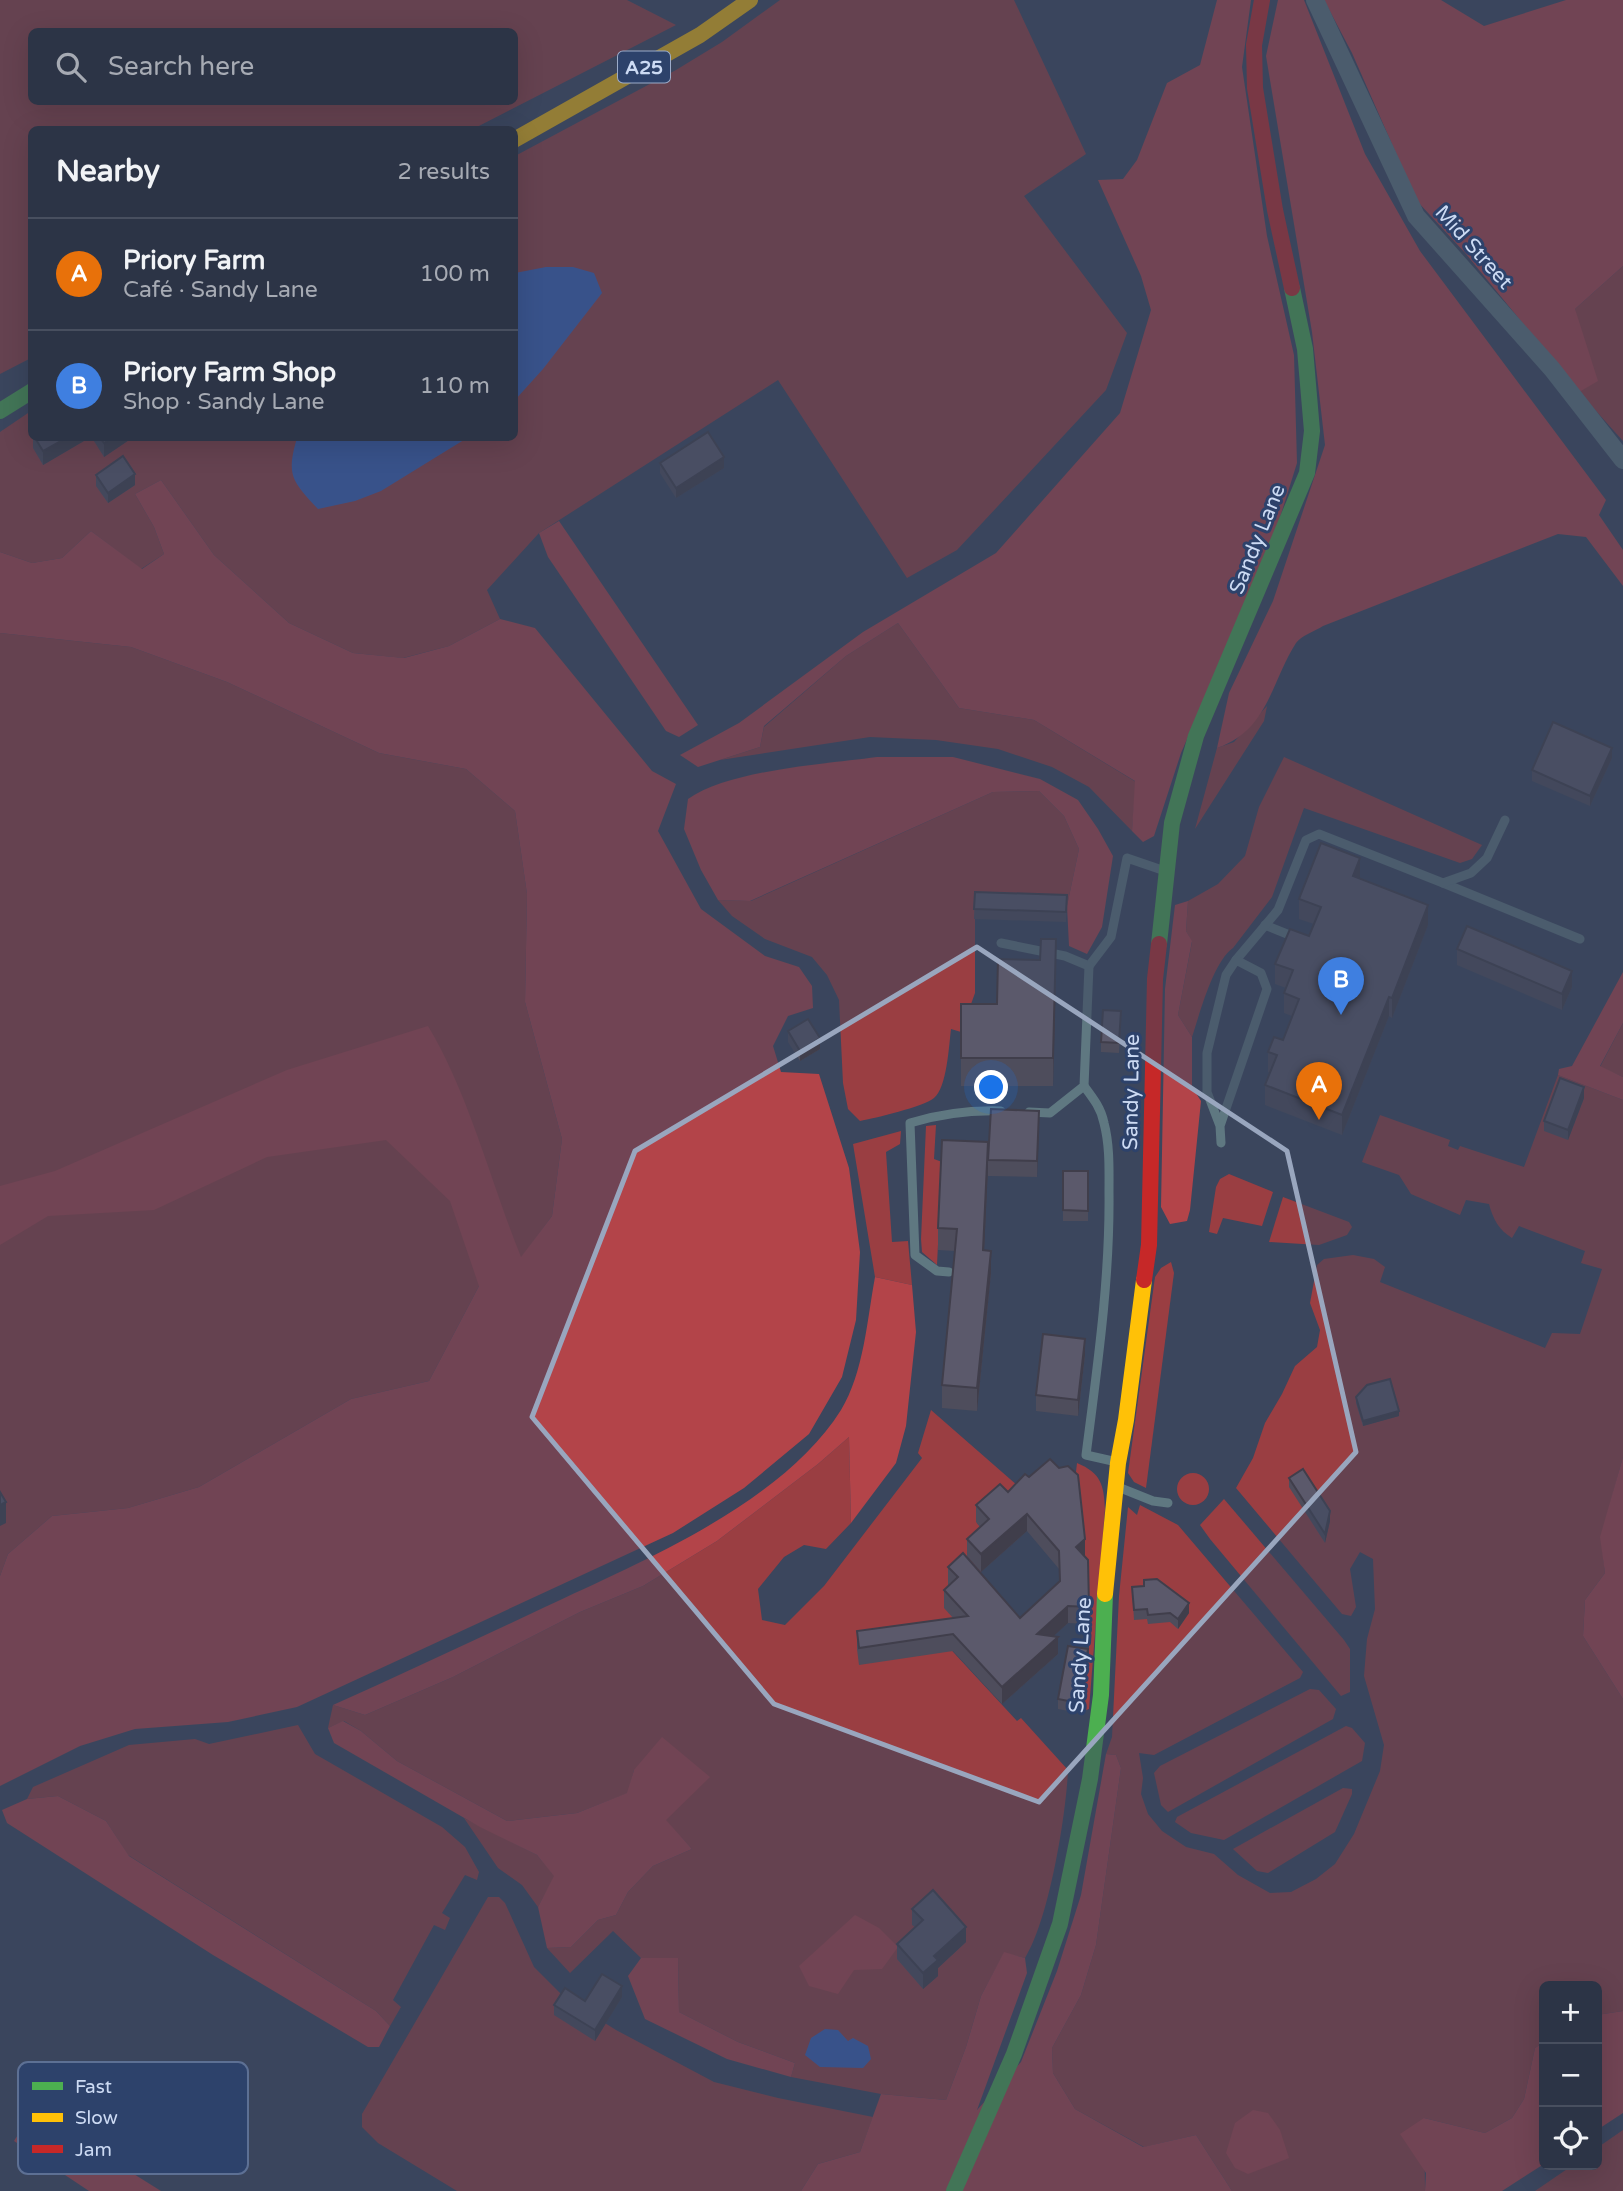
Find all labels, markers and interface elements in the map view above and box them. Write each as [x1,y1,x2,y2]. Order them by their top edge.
search box [28,28,518,105]
icon: search [52,48,90,86]
text: Search here [108,51,254,82]
road number: A25 [618,52,670,82]
text: Nearby [56,153,160,190]
text: 2 results [397,158,490,186]
street label: Mid Street [1430,200,1518,294]
text: Priory Farm [123,245,265,276]
text: A [70,260,88,288]
text: 100 m [420,260,490,288]
text: Café · Sandy Lane [123,276,318,304]
text: Priory Farm Shop [123,357,336,388]
text: B [71,372,87,400]
text: 110 m [420,372,490,400]
text: Shop · Sandy Lane [123,388,325,416]
street label: Sandy Lane [1224,481,1291,598]
pin: B [1318,957,1364,1015]
street label: Sandy Lane [1118,1034,1145,1150]
pin: A [1296,1062,1342,1120]
your location [974,1070,1008,1104]
street label: Sandy Lane [1064,1596,1097,1714]
map controls [1539,1981,1602,2170]
button: + [1539,1981,1602,2044]
button: − [1539,2044,1602,2107]
legend [18,2062,248,2174]
text: Fast [75,2076,112,2098]
text: Slow [75,2107,118,2129]
button: locate [1539,2107,1602,2170]
text: Jam [75,2139,112,2161]

